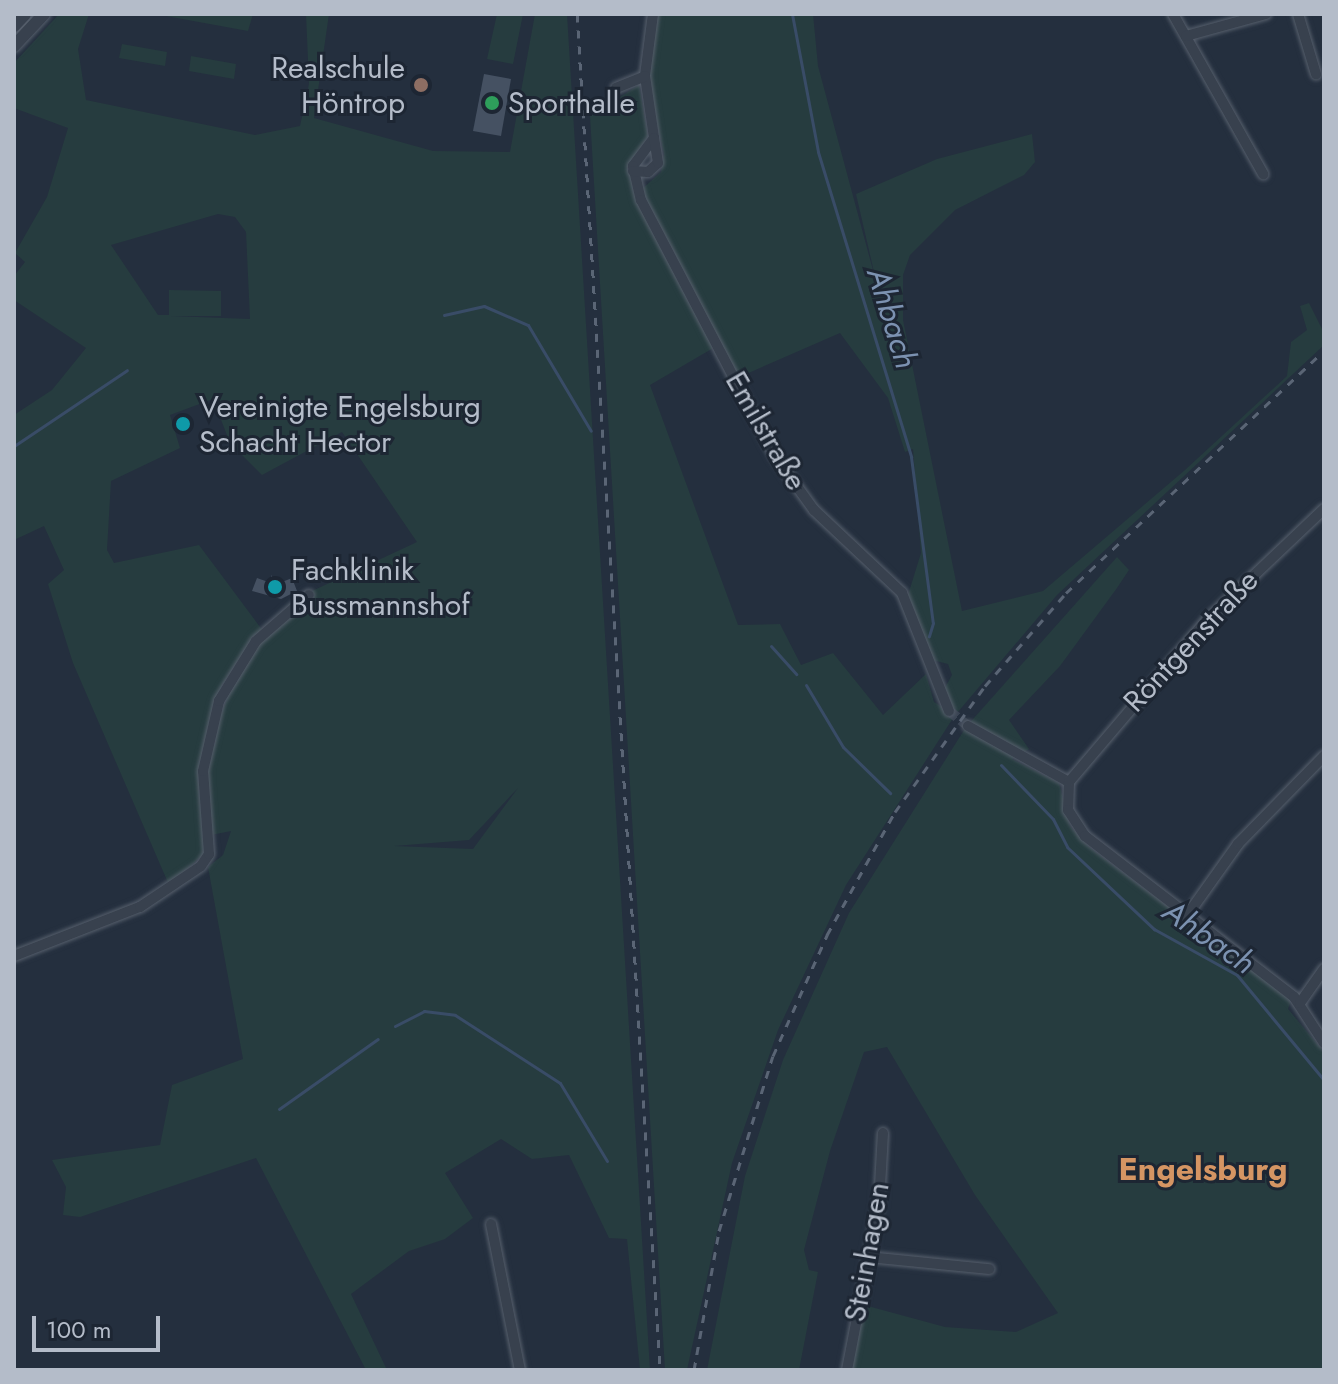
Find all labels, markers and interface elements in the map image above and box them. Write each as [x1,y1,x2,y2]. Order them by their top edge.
place label: Realschule Höntrop [271,50,405,120]
marker: Realschule Höntrop [412,76,430,94]
place label: Sporthalle [508,85,635,121]
marker: Sporthalle [483,94,501,112]
water label: Ahbach [859,263,925,373]
street label: Emilstraße [718,365,814,497]
place label: Vereinigte Engelsburg Schacht Hector [199,389,481,460]
marker: Vereinigte Engelsburg Schacht Hector [174,415,192,433]
place label: Fachklinik Bussmannshof [291,552,470,622]
street label: Röntgenstraße [1116,563,1266,719]
marker: Fachklinik Bussmannshof [266,578,284,596]
water label: Ahbach [1156,892,1262,982]
district label: Engelsburg [1118,1150,1288,1188]
street label: Steinhagen [837,1179,897,1325]
scale bar [36,1300,164,1350]
text: 100 m [46,1312,112,1347]

